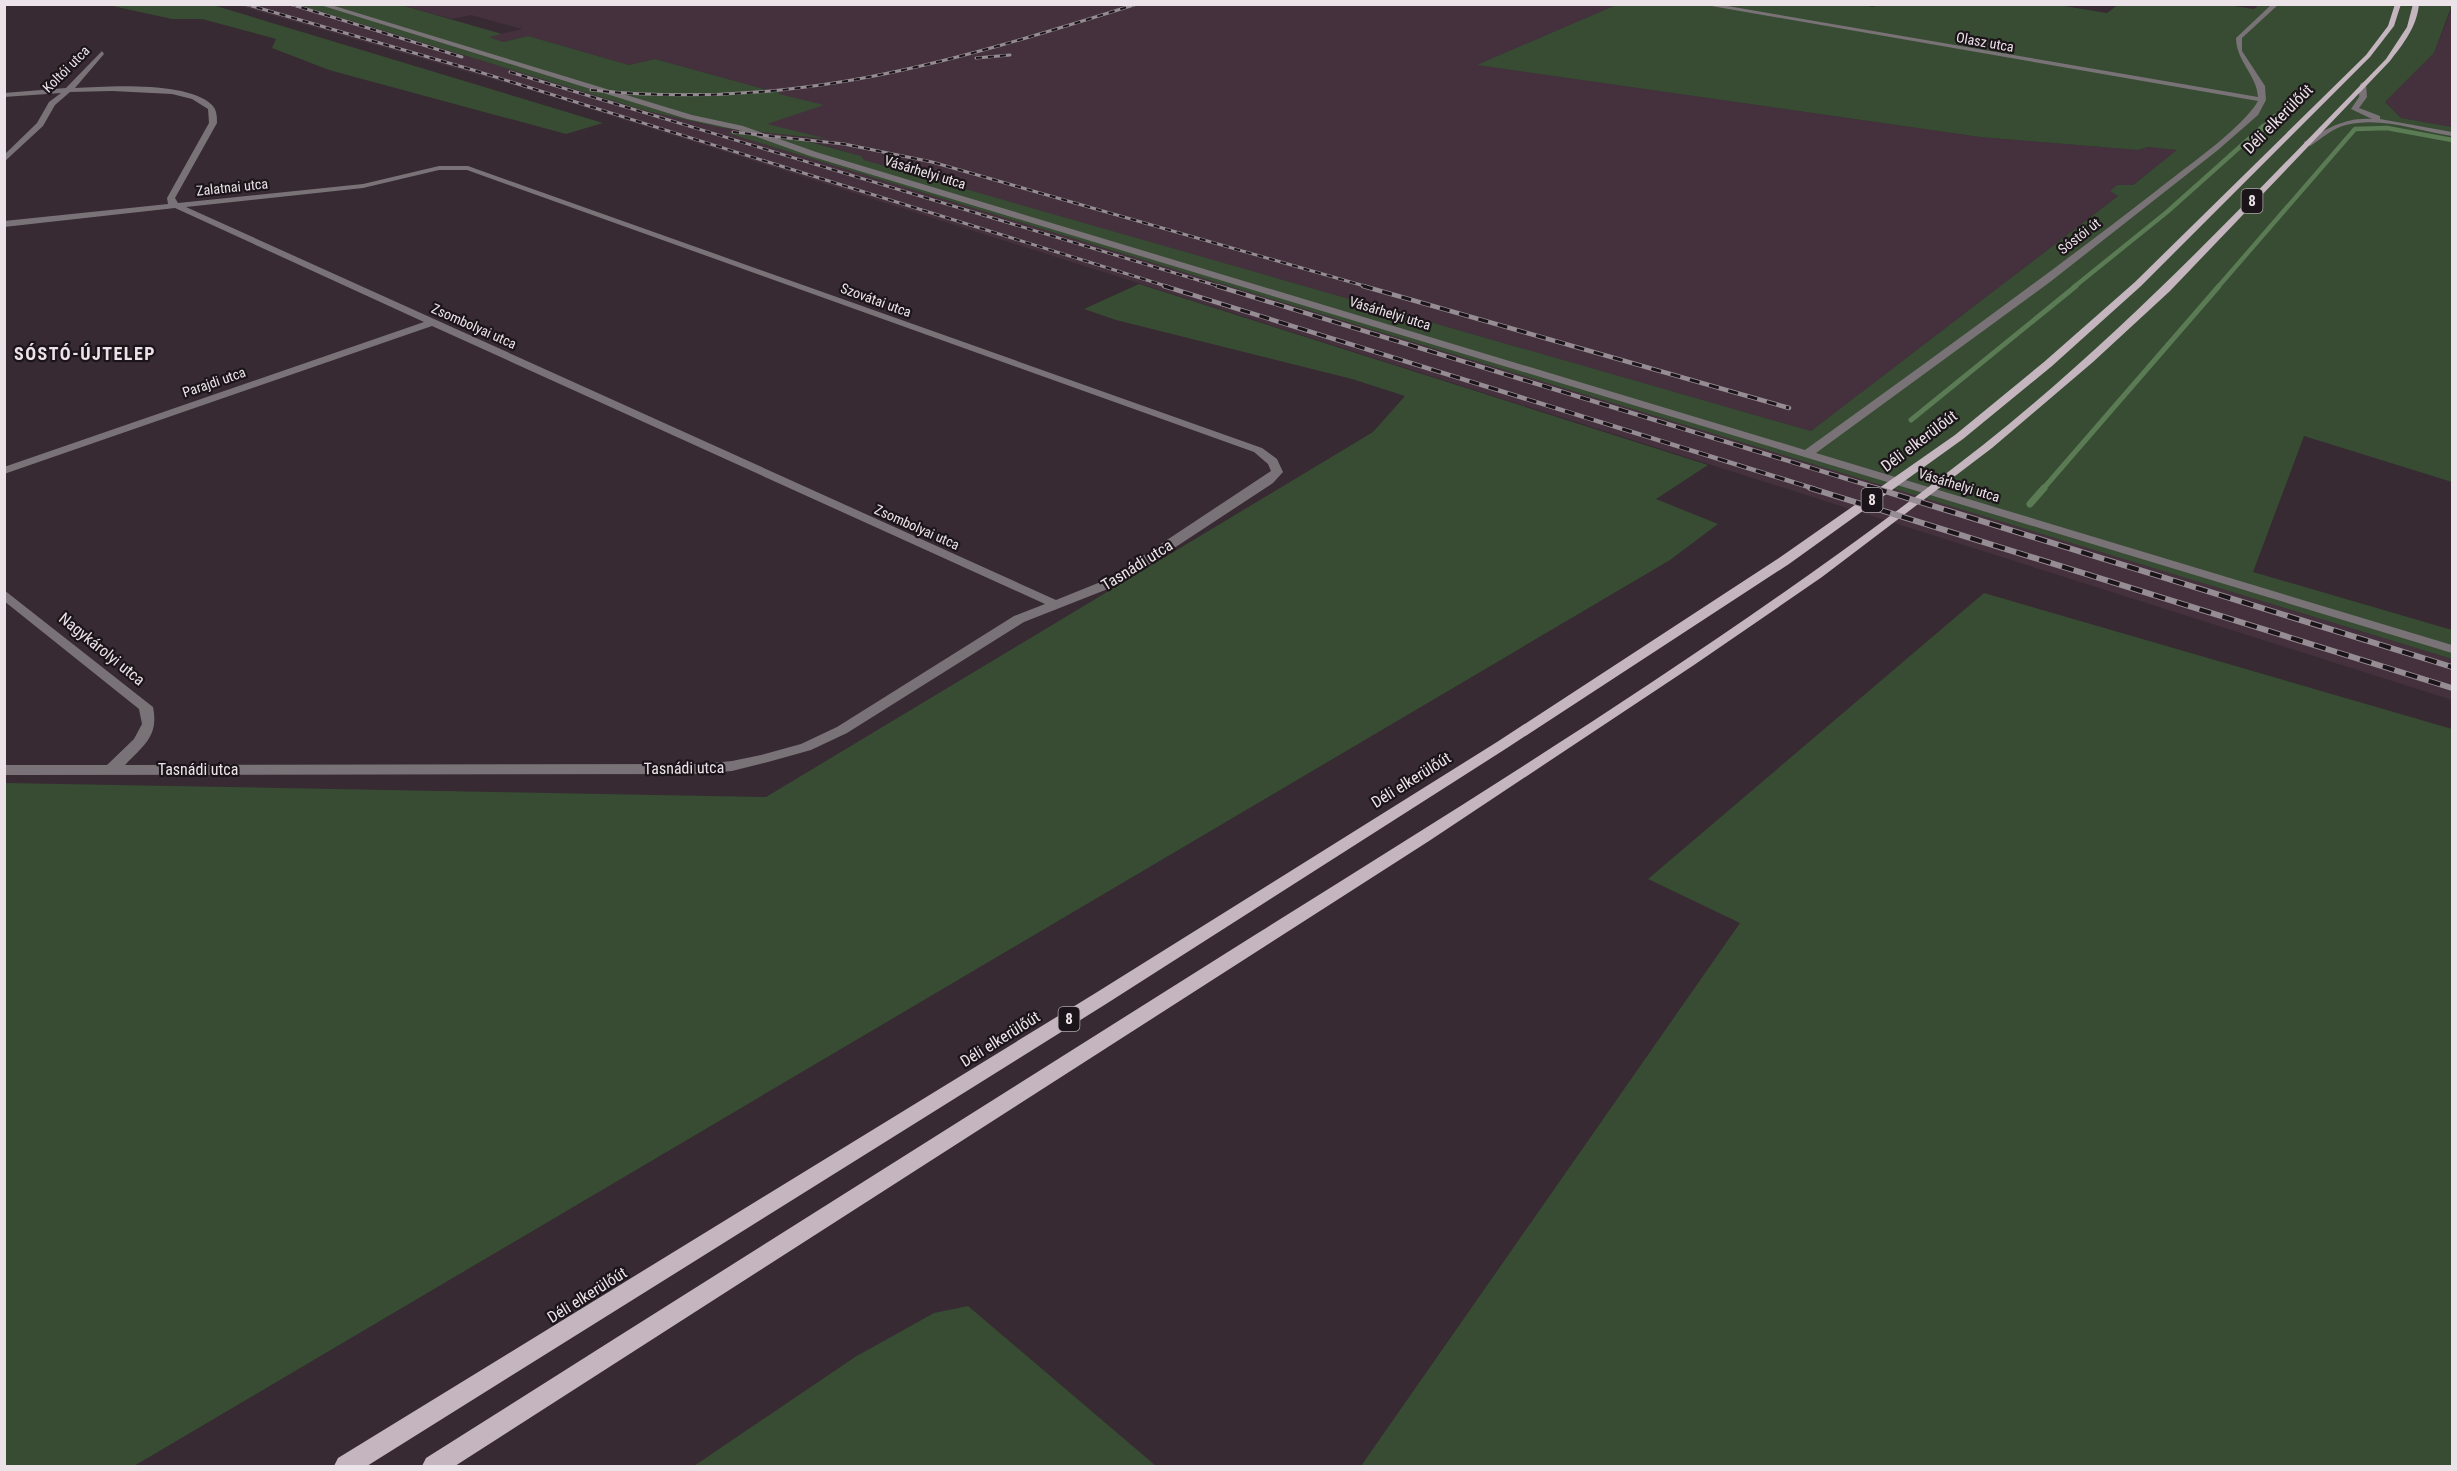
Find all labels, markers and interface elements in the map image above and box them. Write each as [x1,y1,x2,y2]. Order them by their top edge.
street label: Olasz utca [1955,29,2015,55]
street label: Koltói utca [39,42,93,96]
street label: Déli elkerülőút [2239,80,2317,158]
street label: Vásárhelyi utca [882,152,968,192]
street label: Zalatnai utca [195,175,269,199]
road number: 8 [2242,189,2262,213]
street label: Sóstói út [2055,215,2103,257]
street label: Szovátai utca [838,280,914,320]
street label: Vásárhelyi utca [1347,293,1433,333]
street label: Zsombolyai utca [429,300,519,352]
district label: SÓSTÓ-ÚJTELEP [14,343,156,364]
street label: Parajdi utca [180,364,248,400]
street label: Déli elkerülőút [1877,406,1961,476]
street label: Vásárhelyi utca [1916,465,2002,505]
road number: 8 [1862,488,1882,512]
street label: Zsombolyai utca [872,501,962,553]
street label: Tasnádi utca [1098,536,1176,594]
street label: Nagykárolyi utca [55,609,149,689]
street label: Déli elkerülőút [1368,748,1454,812]
street label: Tasnádi utca [644,758,724,778]
street label: Tasnádi utca [158,760,238,779]
street label: Déli elkerülőút [957,1007,1043,1071]
road number: 8 [1058,1007,1080,1031]
street label: Déli elkerülőút [544,1263,630,1327]

